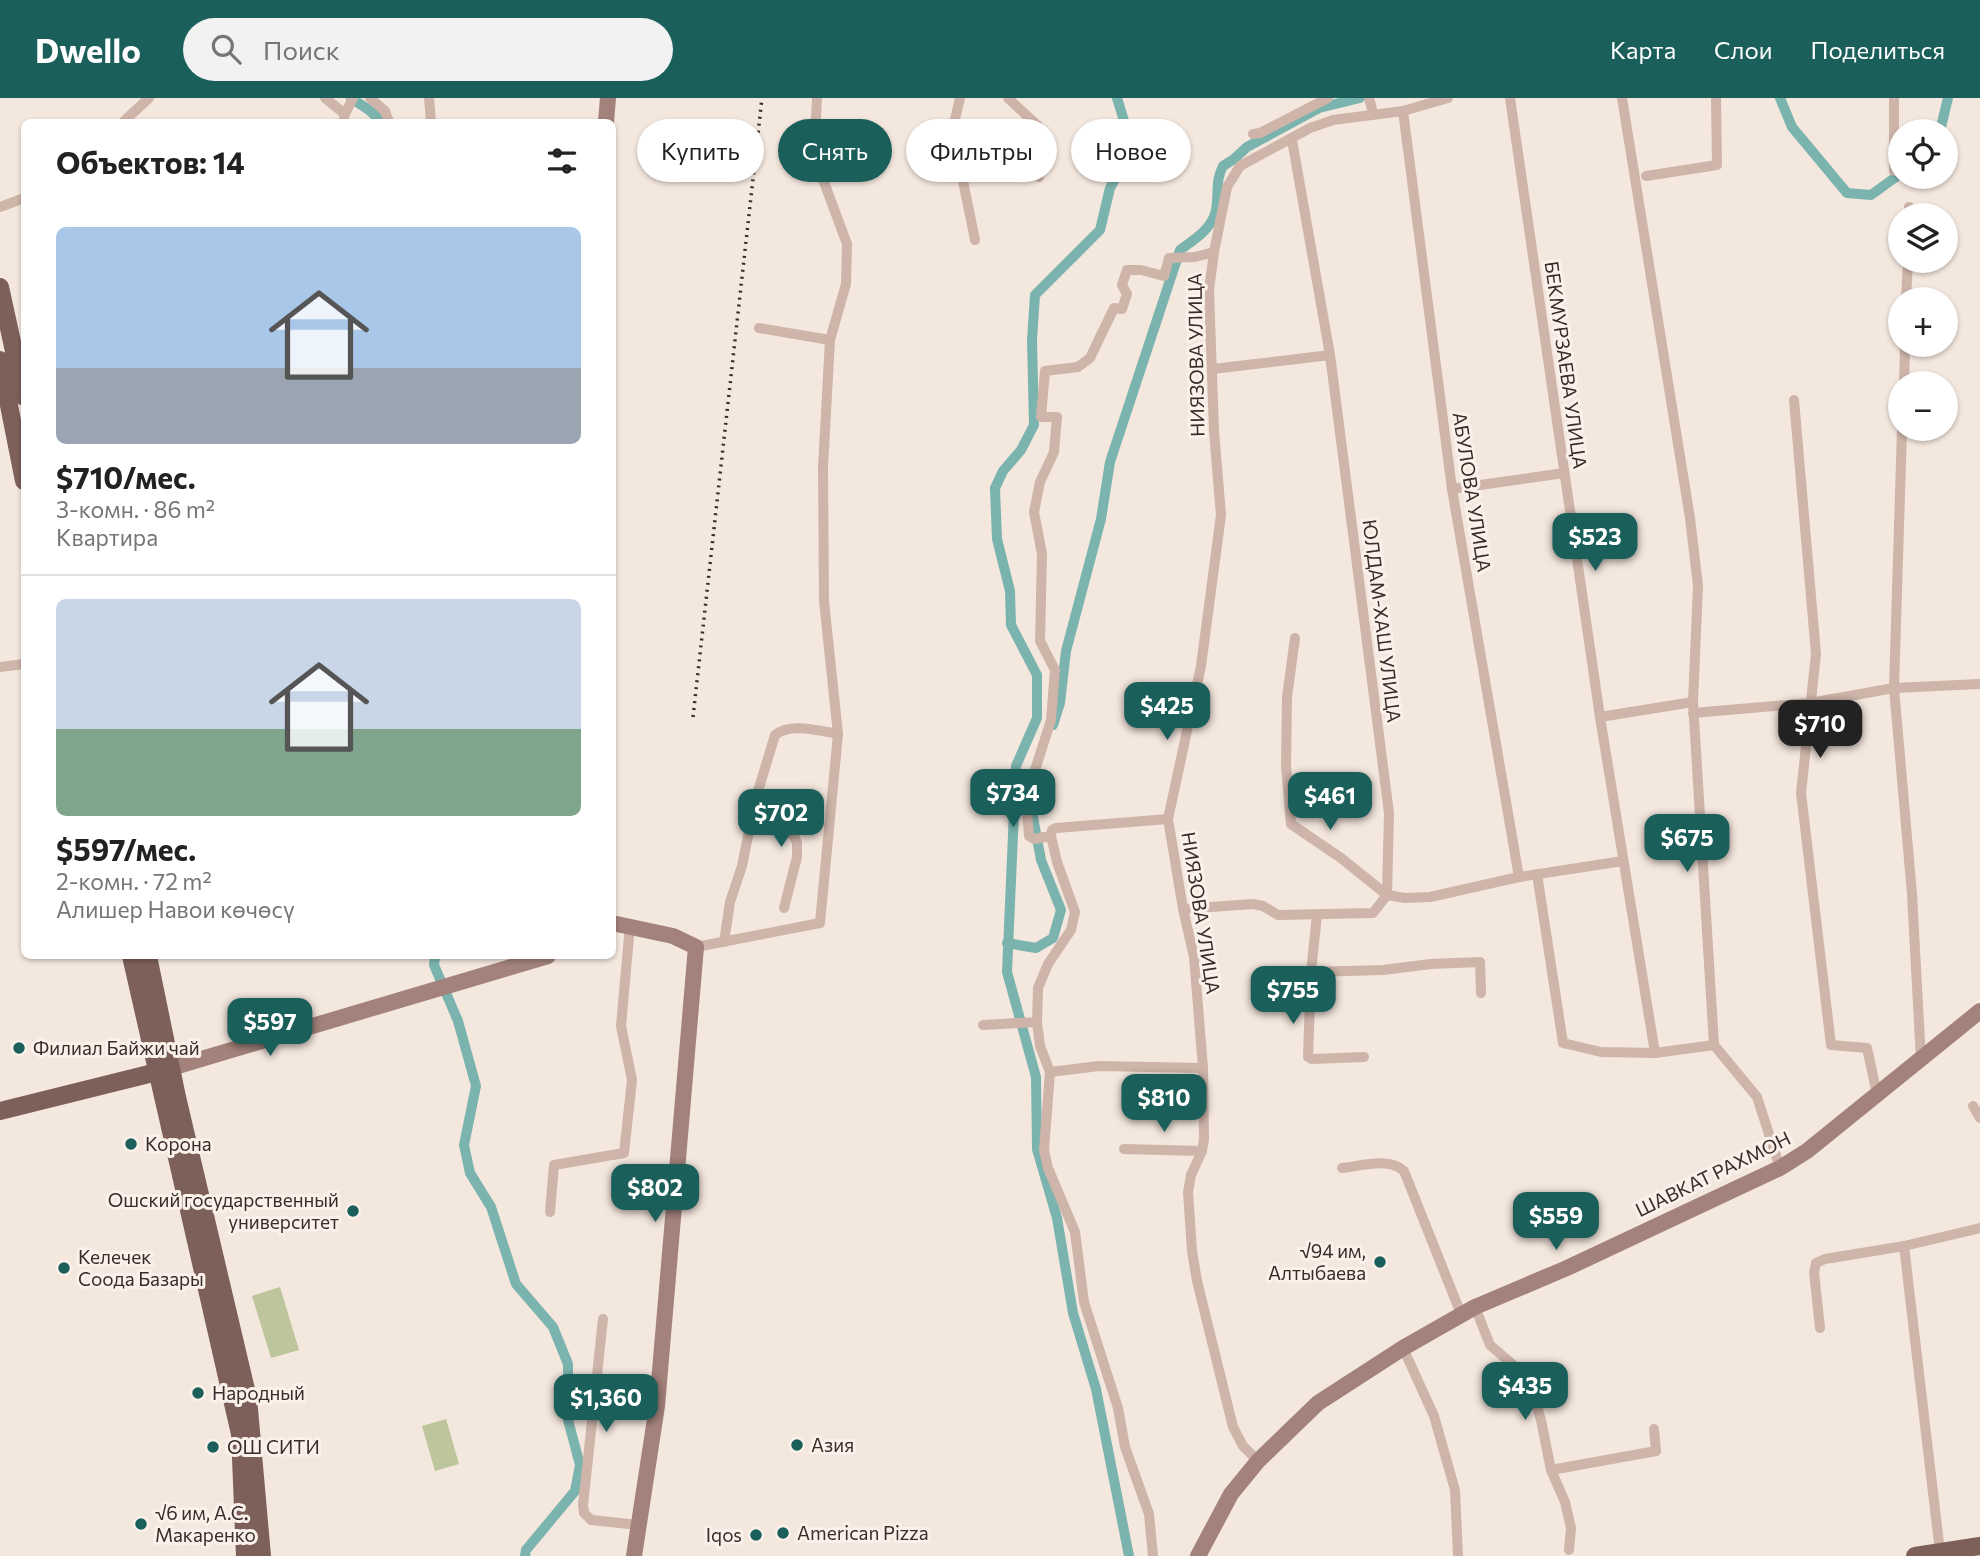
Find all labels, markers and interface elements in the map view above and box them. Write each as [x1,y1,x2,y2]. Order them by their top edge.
search box [183,18,673,81]
text: Dwello [35,29,141,70]
icon: search [207,30,245,68]
text: Поиск [263,34,340,65]
text: Карта [1610,35,1676,64]
text: Слои [1714,35,1772,64]
text: Поделиться [1810,35,1945,64]
chip: Купить [637,119,764,182]
chip: Снять [778,119,892,182]
chip: Фильтры [906,119,1057,182]
chip: Новое [1071,119,1191,182]
map controls [1888,119,1958,441]
button: locate [1888,119,1958,189]
icon: filters [543,142,581,180]
text: Объектов: 14 [56,143,245,180]
button: layers [1888,203,1958,273]
street label: БЕКМУРЗАЕВА УЛИЦА [1541,260,1592,470]
icon: home [256,272,382,398]
street label: НИЯЗОВА УЛИЦА [1183,273,1208,437]
button: + [1888,287,1958,357]
button: − [1888,371,1958,441]
street label: АБУЛОВА УЛИЦА [1448,410,1497,574]
text: $710/мес. [56,458,196,495]
text: 3-комн. · 86 m² [56,495,215,523]
pin: $523 [1554,514,1636,573]
street label: ЮЛДАМ-ХАШ УЛИЦА [1359,518,1406,724]
text: $523 [1568,522,1622,550]
text: Квартира [56,523,158,551]
icon: home [256,644,382,770]
pin: $425 [1126,682,1208,742]
text: $425 [1140,691,1194,719]
pin: $710 [1779,700,1861,760]
text: $710 [1794,709,1846,737]
pin: $734 [972,770,1054,829]
pin: $461 [1289,772,1371,832]
text: $734 [986,778,1040,806]
text: $461 [1304,781,1356,809]
pin: $702 [740,790,822,849]
text: $702 [754,798,808,826]
pin: $675 [1646,814,1728,874]
text: $675 [1660,823,1714,851]
text: $597/мес. [56,830,196,867]
street label: НИЯЗОВА УЛИЦА [1177,830,1226,996]
text: 2-комн. · 72 m² [56,867,212,895]
text: Алишер Навои көчөсү [56,895,295,923]
pin: $755 [1252,967,1334,1026]
text: $755 [1267,975,1319,1003]
pin: $597 [229,998,311,1058]
text: $597 [243,1007,297,1035]
place label: Филиал Байжи чай [33,1036,200,1059]
marker: Филиал Байжи чай [11,1040,27,1056]
pin: $810 [1123,1074,1205,1134]
text: $810 [1137,1083,1191,1111]
street label: ШАВКАТ РАХМОН [1631,1126,1794,1221]
place label: Корона [145,1132,212,1155]
marker: Корона [123,1136,139,1152]
pin: $802 [614,1164,696,1224]
text: $802 [627,1173,683,1201]
place label: Ошский государственный университет [108,1188,339,1233]
pin: $559 [1515,1192,1597,1252]
text: $559 [1529,1201,1583,1229]
marker: Ошский государственный университет [345,1203,361,1219]
place label: √94 им, Алтыбаева [1268,1239,1366,1284]
place label: Келечек Соода Базары [78,1245,204,1290]
marker: √94 им, Алтыбаева [1372,1254,1388,1270]
marker: Келечек Соода Базары [56,1260,72,1276]
pin: $435 [1484,1362,1566,1422]
text: $435 [1498,1371,1552,1399]
pin: $1,360 [549,1374,663,1434]
place label: Народный [212,1381,305,1404]
text: $1,360 [570,1383,642,1411]
marker: Народный [190,1385,206,1401]
place label: Азия [811,1433,854,1456]
place label: ОШ СИТИ [227,1435,320,1458]
marker: Азия [789,1437,805,1453]
marker: ОШ СИТИ [205,1439,221,1455]
place label: √6 им, А.С. Макаренко [155,1501,256,1546]
marker: √6 им, А.С. Макаренко [133,1516,149,1532]
place label: American Pizza [797,1521,929,1544]
place label: Iqos [706,1523,742,1546]
marker: American Pizza [775,1525,791,1541]
marker: Iqos [748,1527,764,1543]

